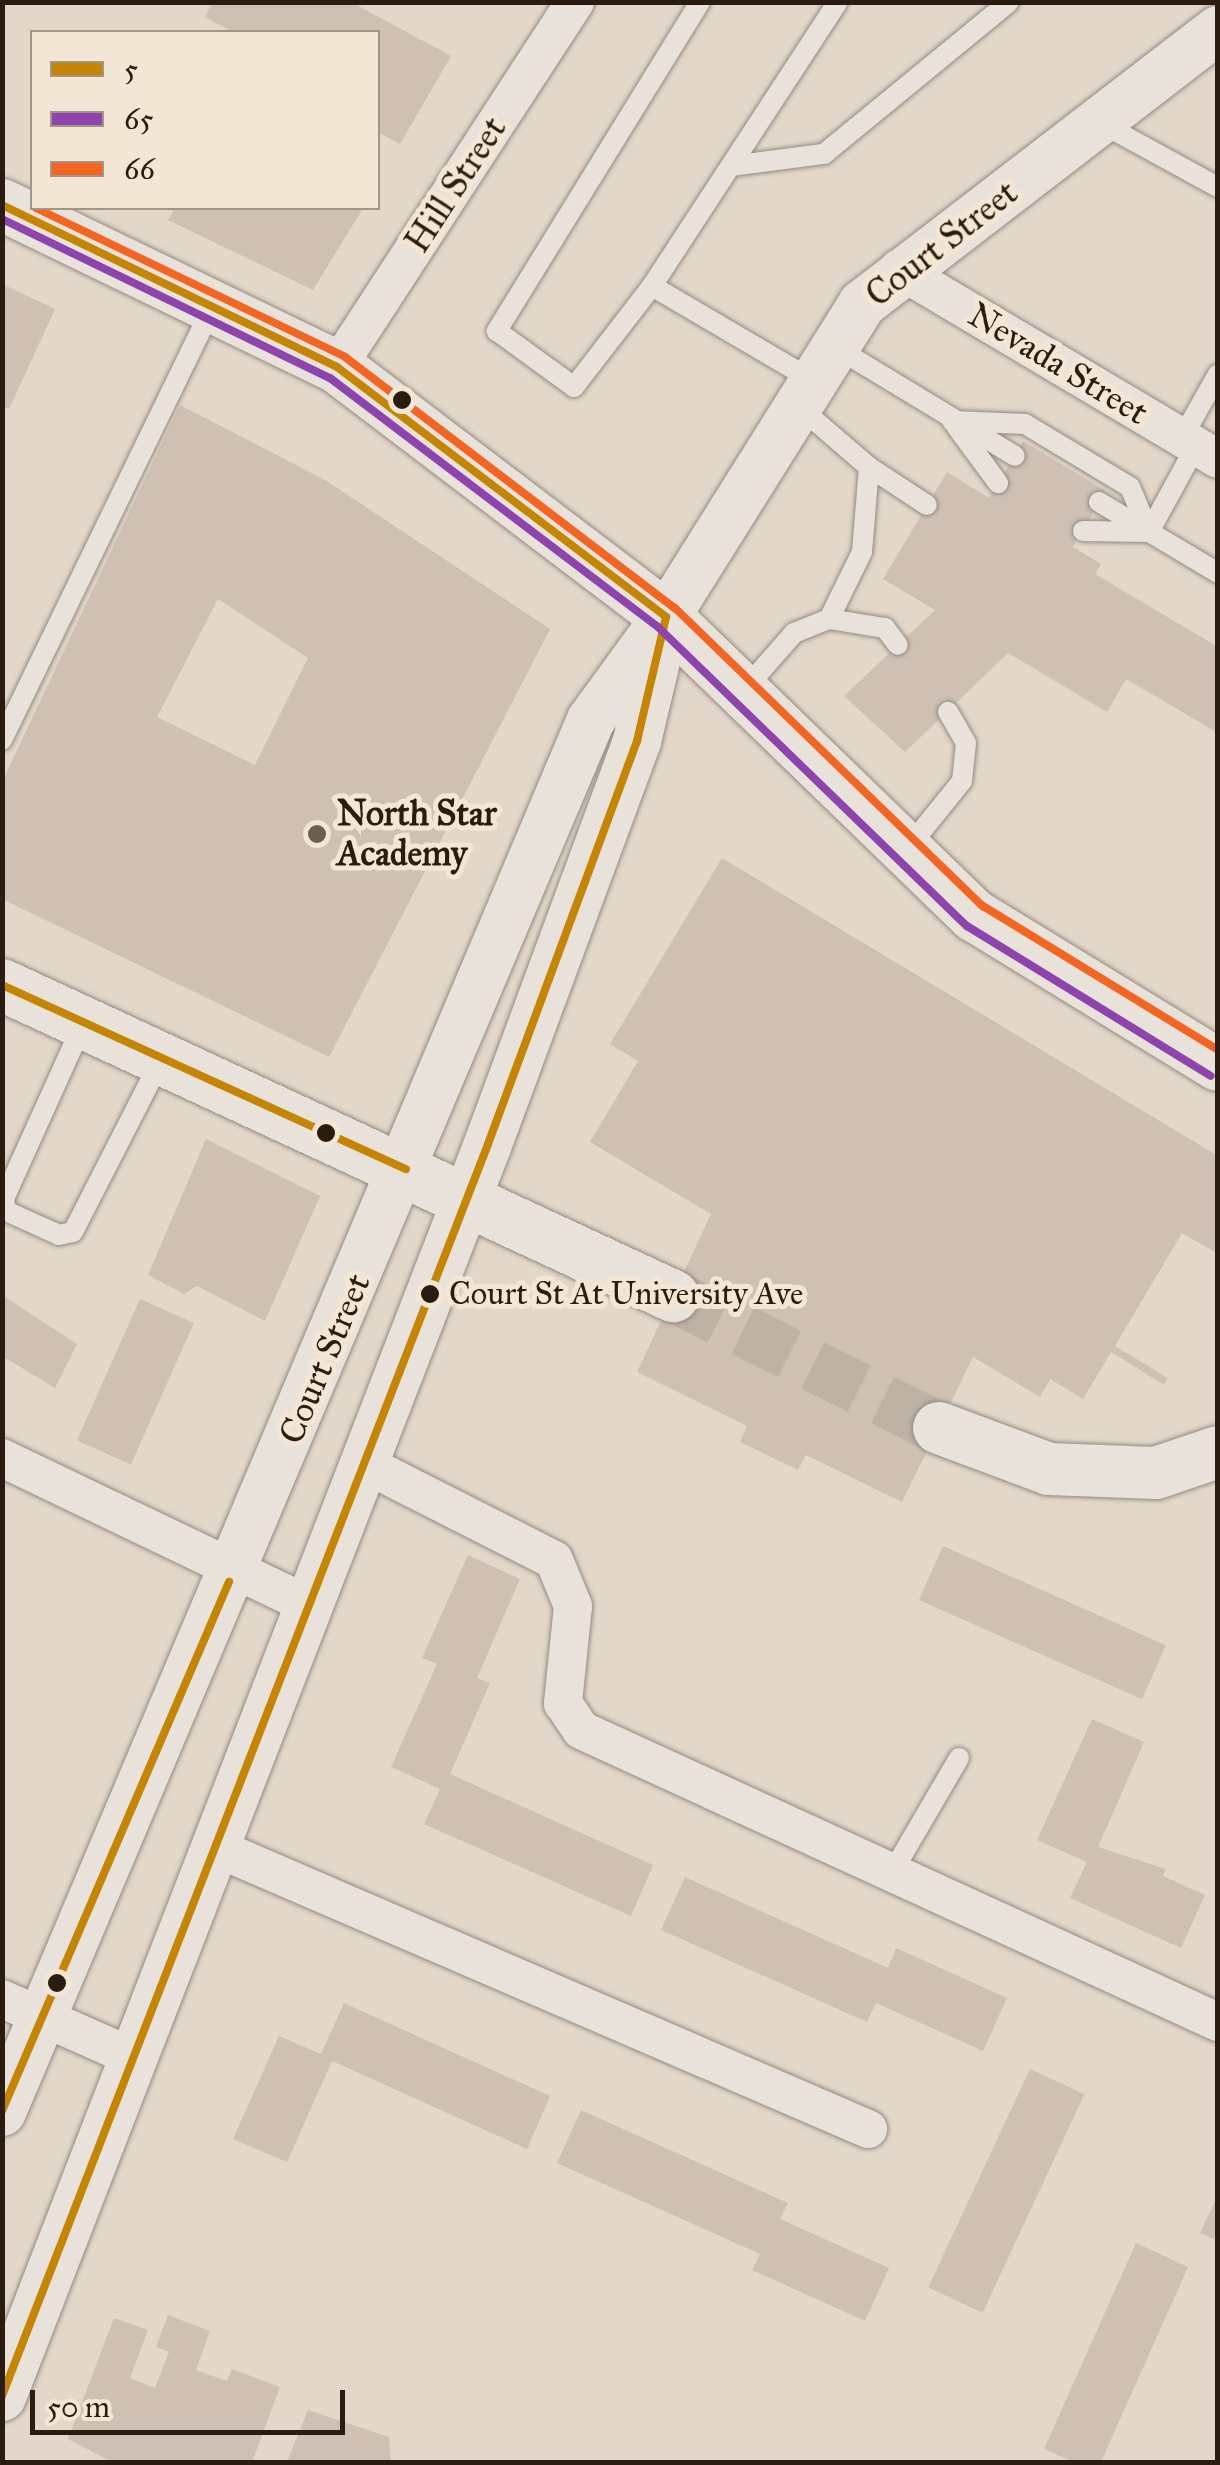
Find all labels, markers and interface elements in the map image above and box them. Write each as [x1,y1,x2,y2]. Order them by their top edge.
legend [30,30,380,210]
text: 5 [124,51,138,87]
text: 65 [124,101,153,137]
street label: Hill Street [397,109,515,261]
text: 66 [124,151,155,187]
street label: Court Street [858,172,1026,316]
street label: Nevada Street [961,294,1155,434]
unlabelled marker [392,390,412,410]
place label: North Star Academy [337,793,497,875]
marker: North Star Academy [306,823,328,845]
unlabelled marker [316,1123,336,1143]
street label: Court Street [270,1268,380,1450]
place label: Court St At University Ave [449,1275,803,1313]
marker: Court St At University Ave [420,1284,440,1304]
unlabelled marker [47,1973,67,1993]
scale bar [35,2370,350,2432]
text: 50 m [47,2389,110,2425]

